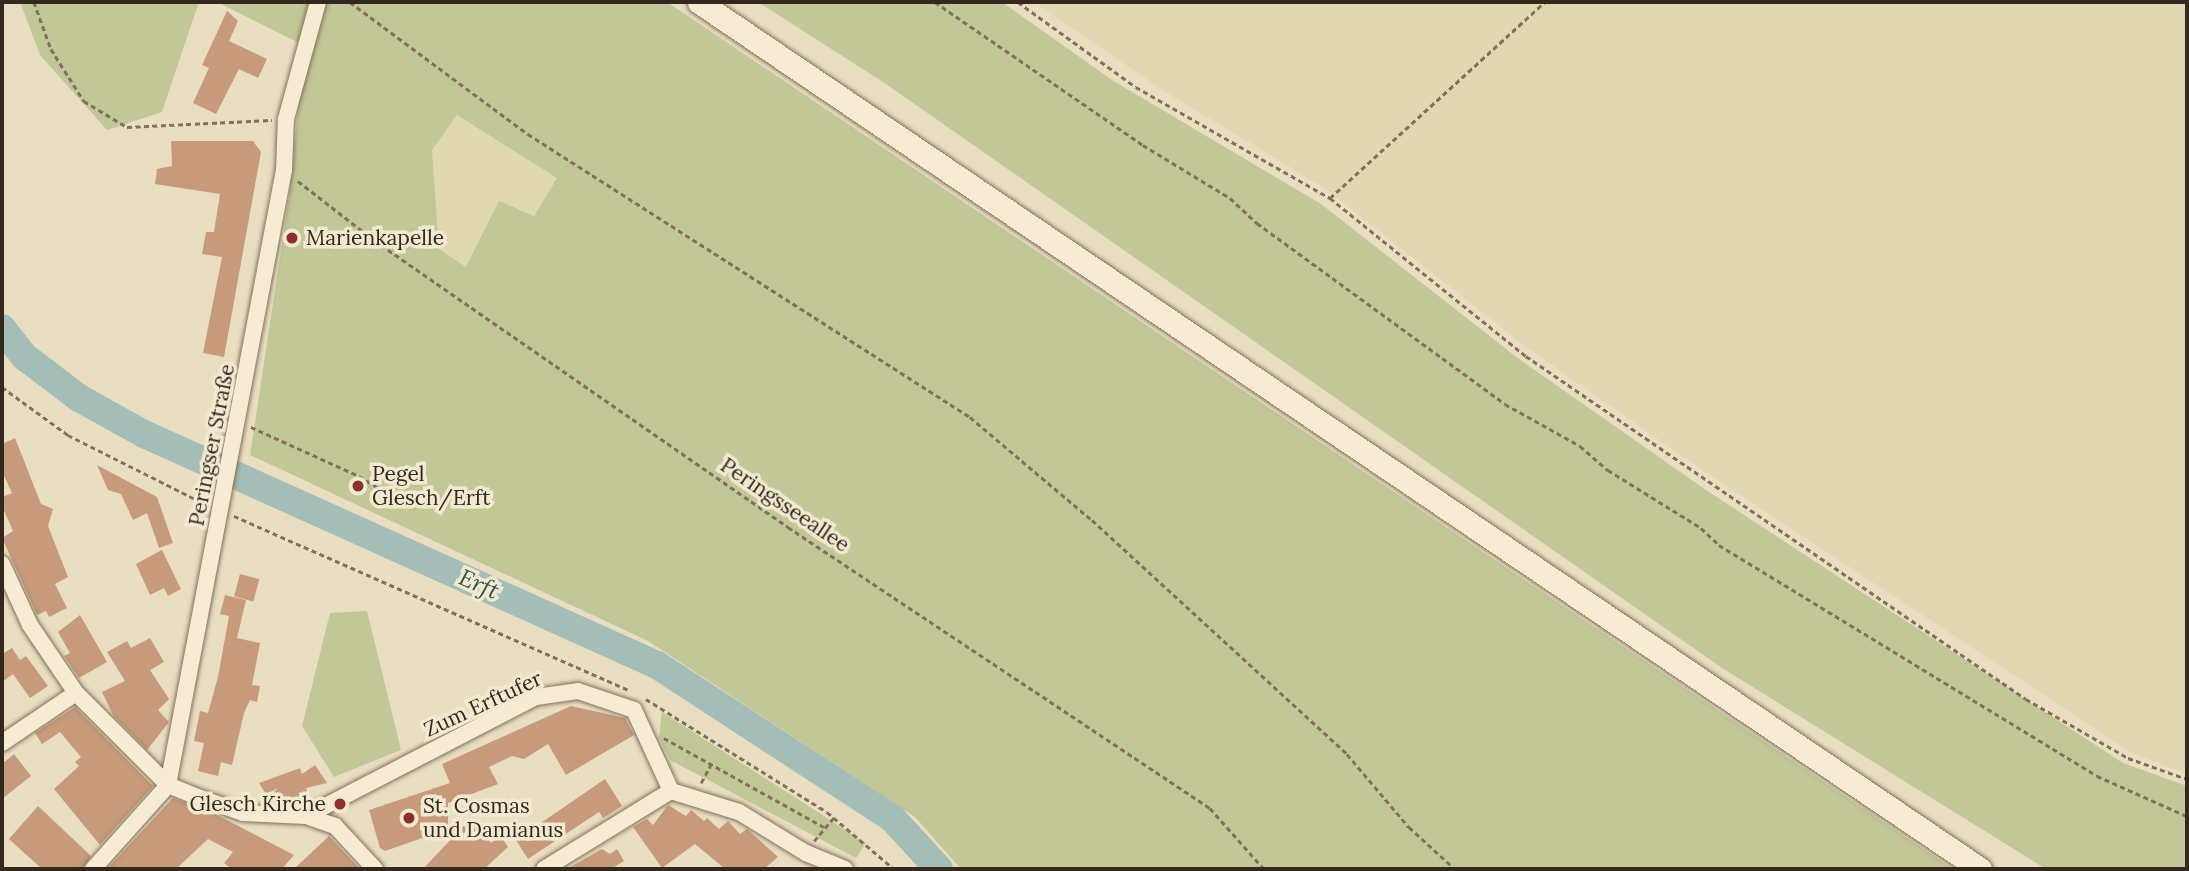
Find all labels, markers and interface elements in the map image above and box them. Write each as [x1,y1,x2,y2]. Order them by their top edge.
place label: Marienkapelle [306,225,444,251]
marker: Marienkapelle [284,230,300,246]
street label: Peringser Straße [184,362,240,528]
street label: Peringsseeallee [716,453,854,557]
place label: Pegel Glesch/Erft [372,461,490,511]
marker: Pegel Glesch/Erft [350,478,366,494]
water label: Erft [455,563,503,605]
street label: Zum Erftufer [420,666,546,742]
place label: Glesch Kirche [190,791,326,817]
place label: St. Cosmas und Damianus [423,793,563,843]
marker: Glesch Kirche [332,796,348,812]
marker: St. Cosmas und Damianus [401,810,417,826]

